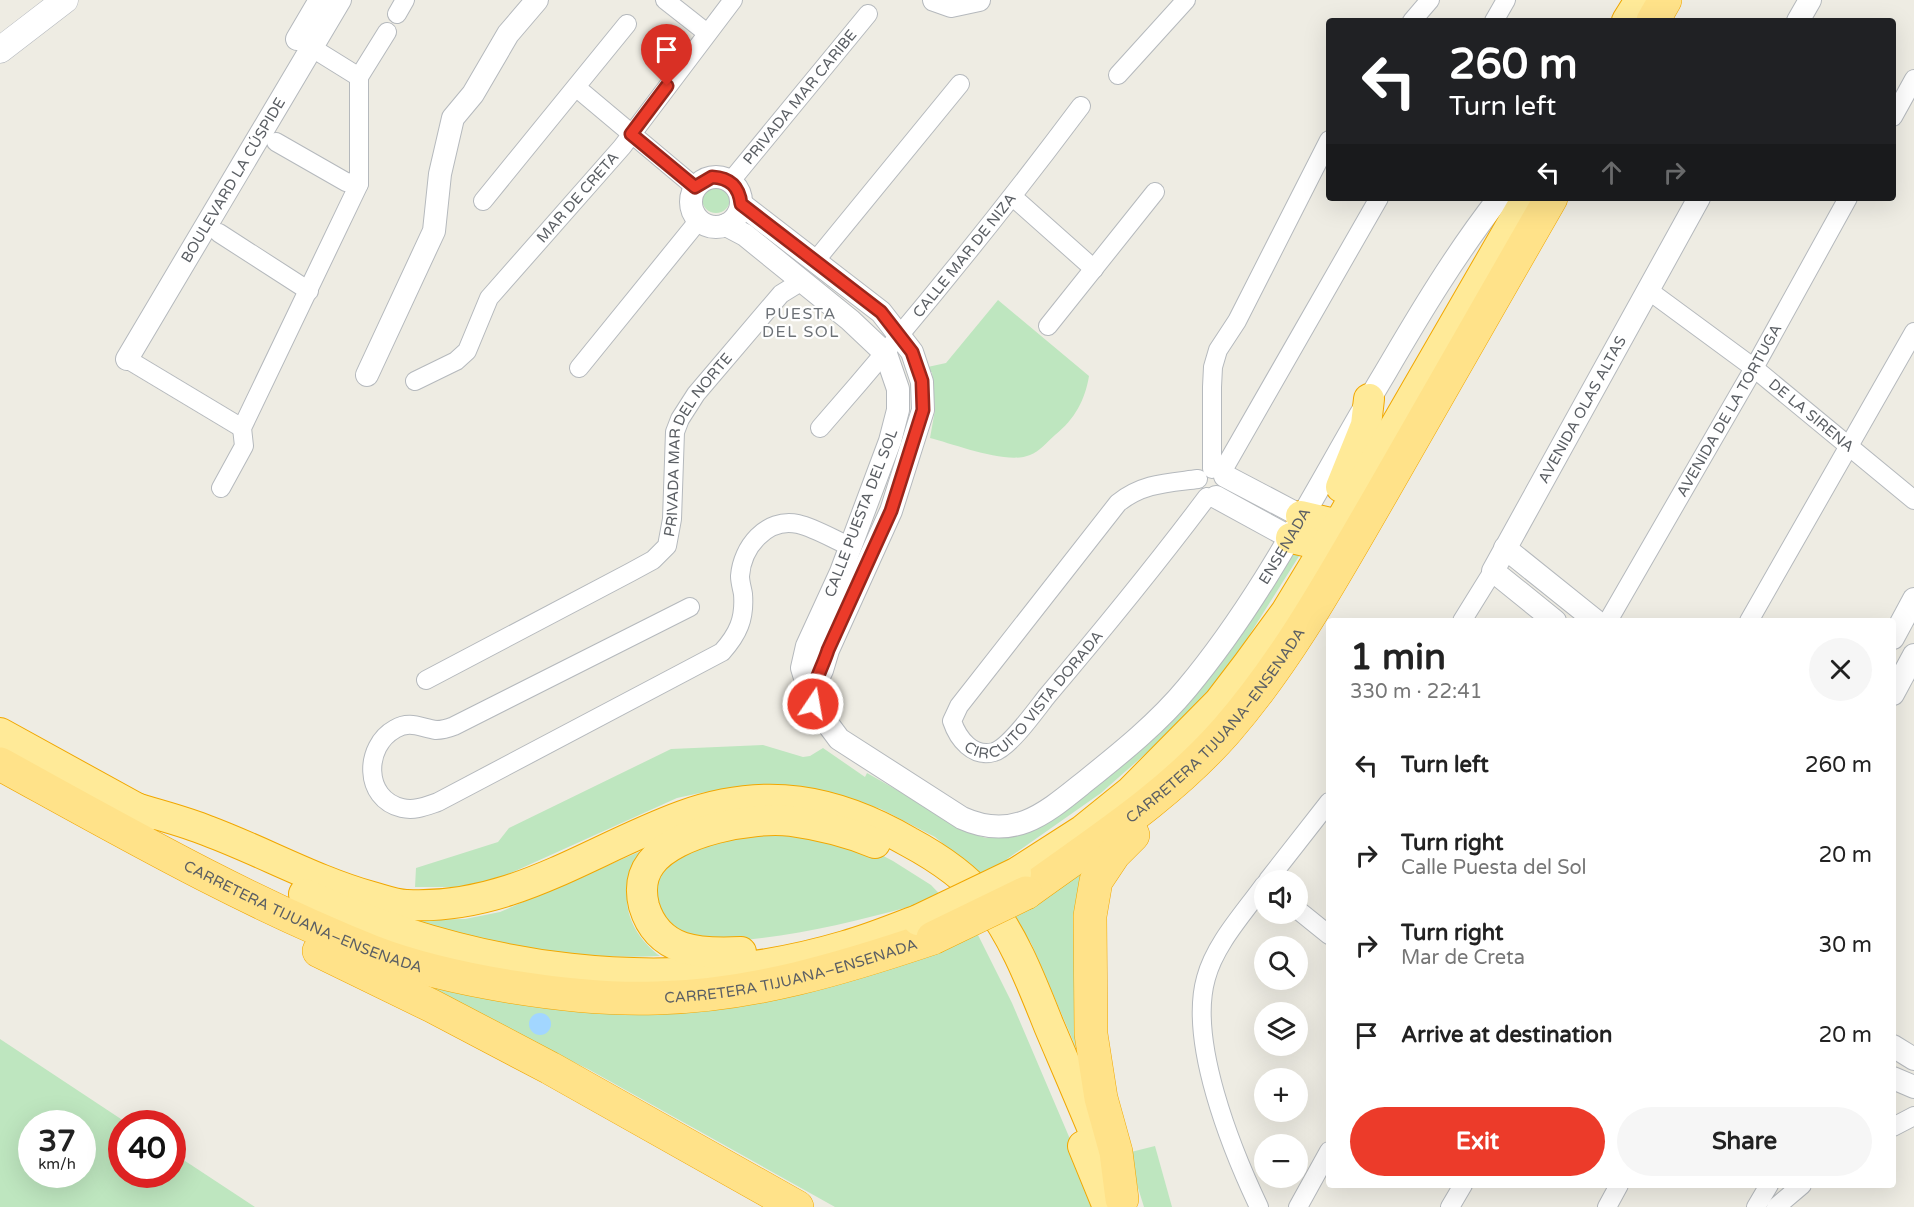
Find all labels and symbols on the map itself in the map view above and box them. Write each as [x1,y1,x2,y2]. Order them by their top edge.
pin [641,24,692,86]
street label: PRIVADA MAR CARIBE [739,26,860,168]
street label: BOULEVARD LA CÚSPIDE [177,94,289,266]
street label: MAR DE CRETA [533,148,622,247]
street label: CALLE MAR DE NIZA [909,190,1020,321]
district label: PUESTA DEL SOL [762,304,840,342]
street label: AVENIDA DE LA TORTUGA [1673,321,1786,500]
street label: AVENIDA OLAS ALTAS [1534,333,1630,486]
street label: PRIVADA MAR DEL NORTE [660,349,736,538]
street label: DE LA SIRENA [1765,375,1858,456]
street label: CALLE PUESTA DEL SOL [821,426,902,600]
street label: ENSENADA [1255,505,1314,588]
street label: CARRETERA TIJUANA–ENSENADA [1122,624,1309,827]
street label: CIRCUITO VISTA DORADA [961,627,1107,762]
position arrow [781,672,845,736]
street label: CARRETERA TIJUANA–ENSENADA [181,857,424,976]
street label: CARRETERA TIJUANA–ENSENADA [664,935,920,1007]
speed limit sign: 40 [108,1110,186,1188]

